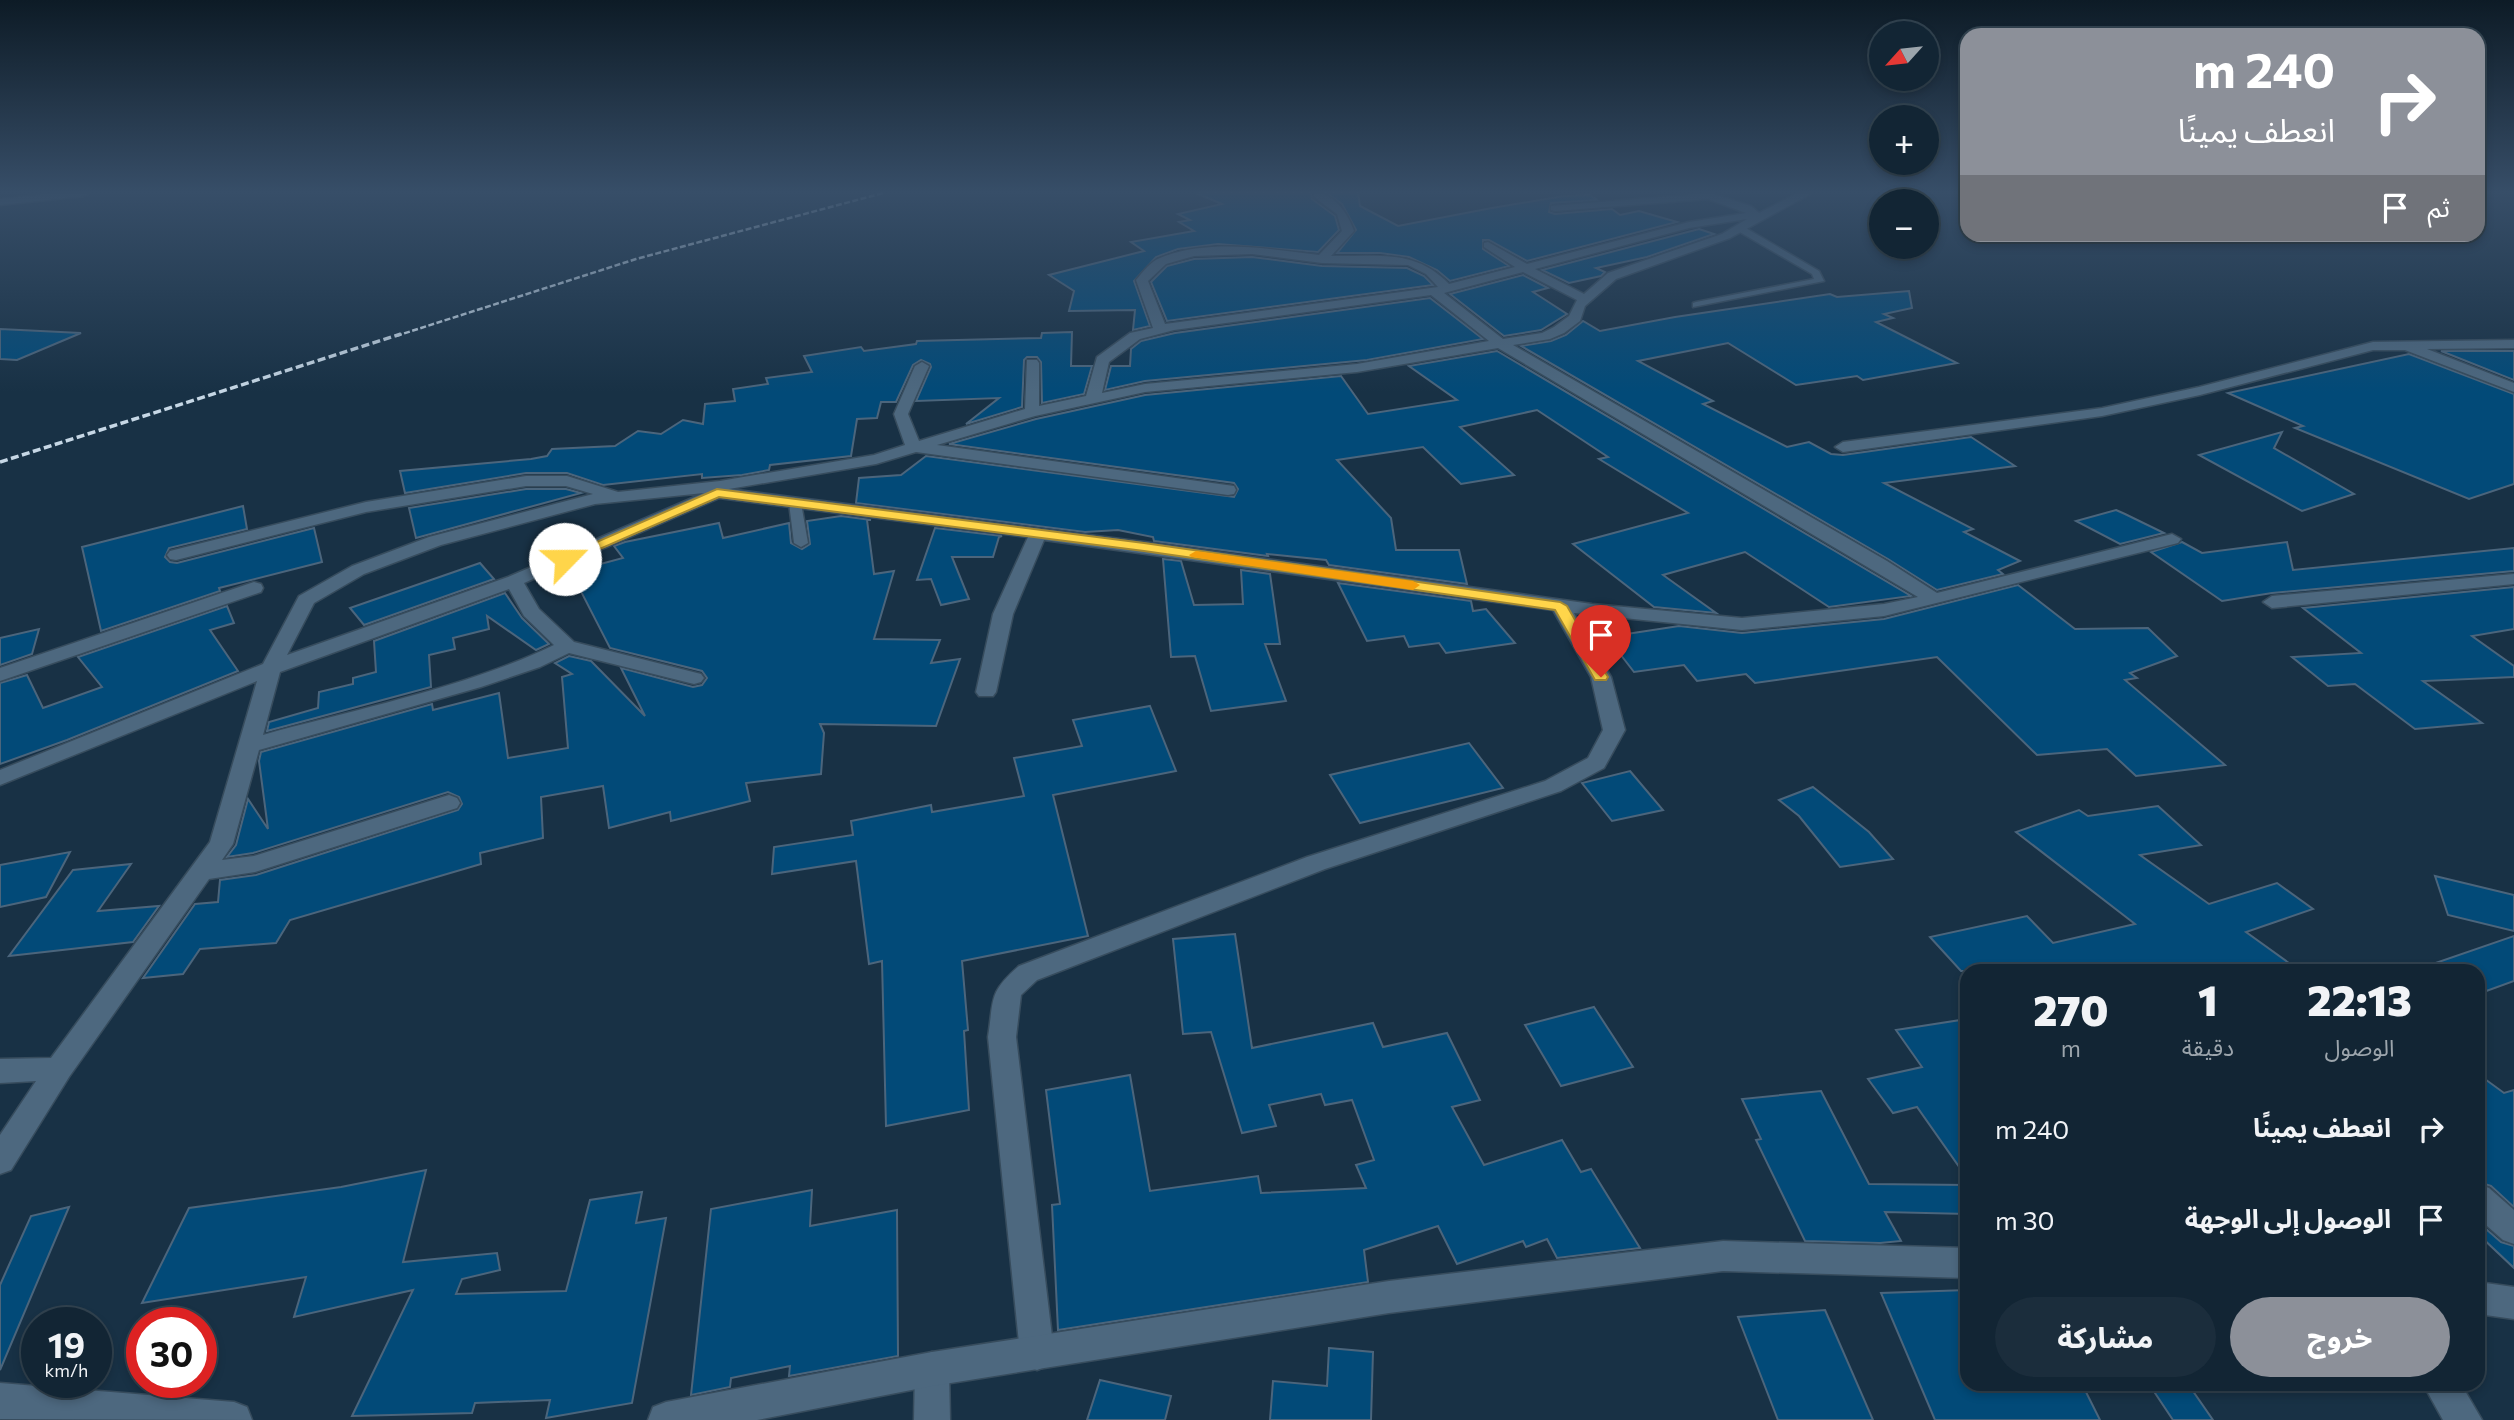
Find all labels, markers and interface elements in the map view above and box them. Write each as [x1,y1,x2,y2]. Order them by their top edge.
north arrow [1869,21,1939,91]
map controls [1869,21,1939,259]
text: 240 m [2193,38,2335,98]
icon: right [2359,56,2450,147]
button: + [1869,105,1939,175]
text: انعطف يمينًا [2178,109,2335,149]
button: − [1869,189,1939,259]
icon: arrive [2376,189,2414,227]
text: ثم [2428,191,2450,222]
position arrow [528,522,602,596]
pin [1571,605,1631,677]
icon: arrive [1582,616,1620,654]
text: 1 [2198,973,2218,1025]
text: 22:13 [2307,973,2412,1025]
text: 270 [2033,983,2109,1035]
text: دقيقة [2182,1033,2234,1061]
text: الوصول [2325,1033,2395,1061]
text: m [2061,1034,2081,1062]
icon: right [2412,1110,2450,1148]
text: انعطف يمينًا [2253,1111,2391,1142]
text: 240 m [1995,1113,2069,1144]
icon: arrive [2412,1201,2450,1239]
text: الوصول إلى الوجهة [2185,1202,2391,1233]
text: 30 m [1995,1204,2054,1235]
button: مشاركة [1995,1297,2216,1377]
button: خروج [2230,1297,2450,1377]
speed limit sign: 30 [126,1307,217,1398]
text: 19 [48,1322,85,1365]
text: km/h [45,1359,88,1381]

